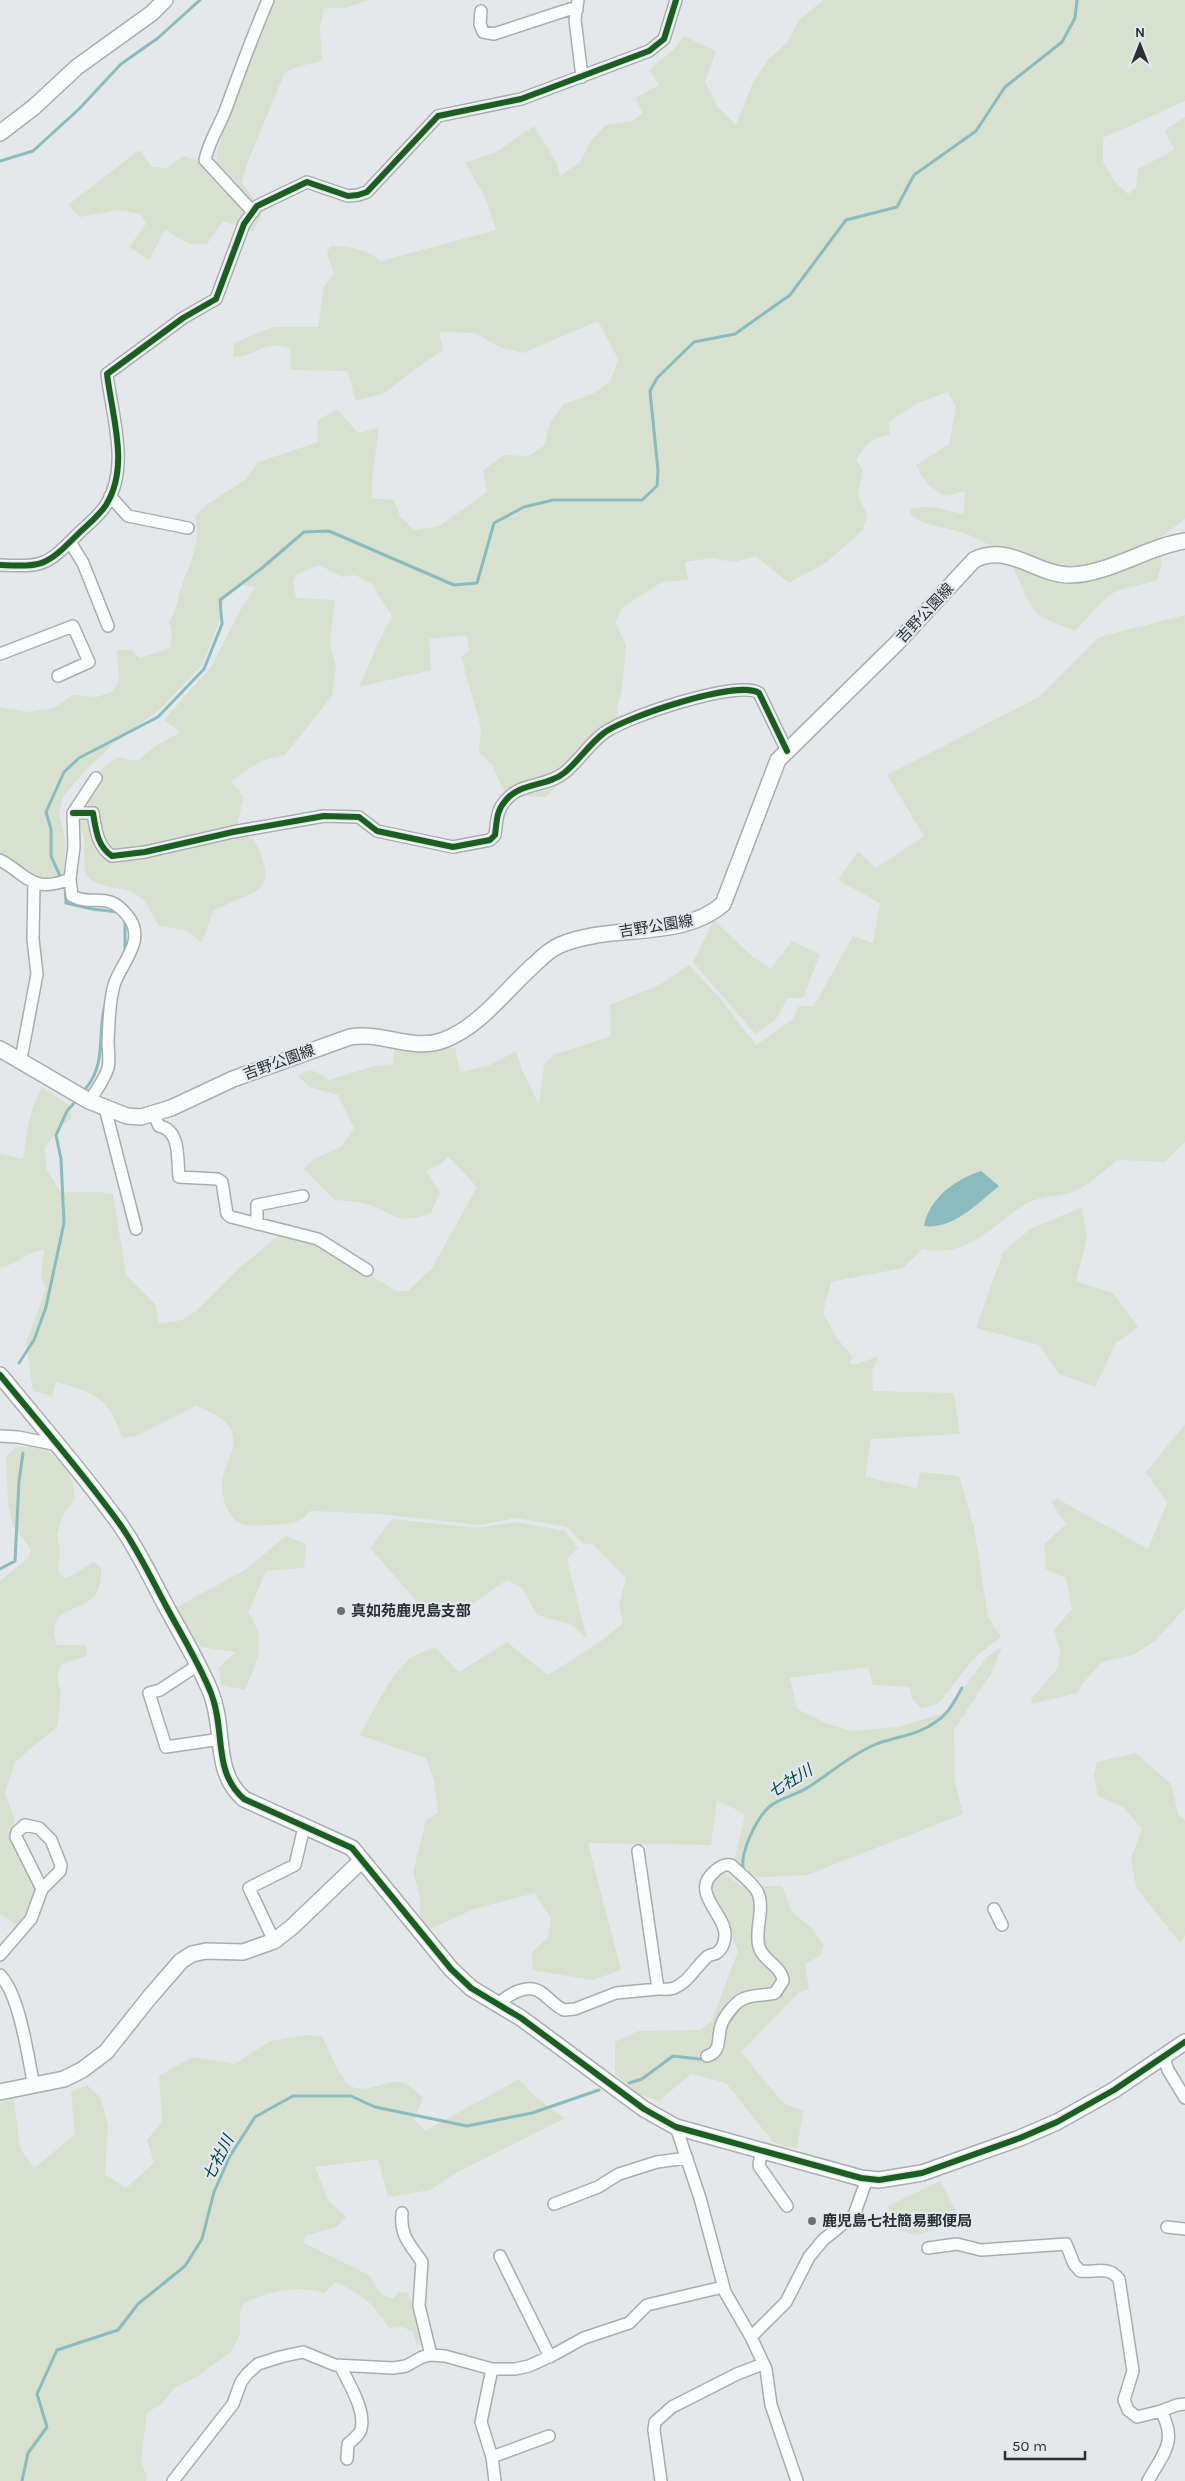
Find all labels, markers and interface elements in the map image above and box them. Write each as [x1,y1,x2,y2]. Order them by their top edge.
north arrow [1115,20,1165,70]
text: N [1135,24,1145,41]
street label: 吉野公園線 [893,579,957,647]
street label: 吉野公園線 [618,911,694,941]
street label: 吉野公園線 [241,1041,317,1083]
place label: 真如苑鹿児島支部 [351,1602,471,1620]
marker: 真如苑鹿児島支部 [335,1605,347,1617]
water label: 七社川 [765,1759,817,1802]
water label: 七社川 [199,2131,238,2184]
place label: 鹿児島七社簡易郵便局 [822,2212,972,2230]
marker: 鹿児島七社簡易郵便局 [806,2215,818,2227]
scale bar [1005,2428,1085,2460]
text: 50 m [1012,2437,1047,2455]

